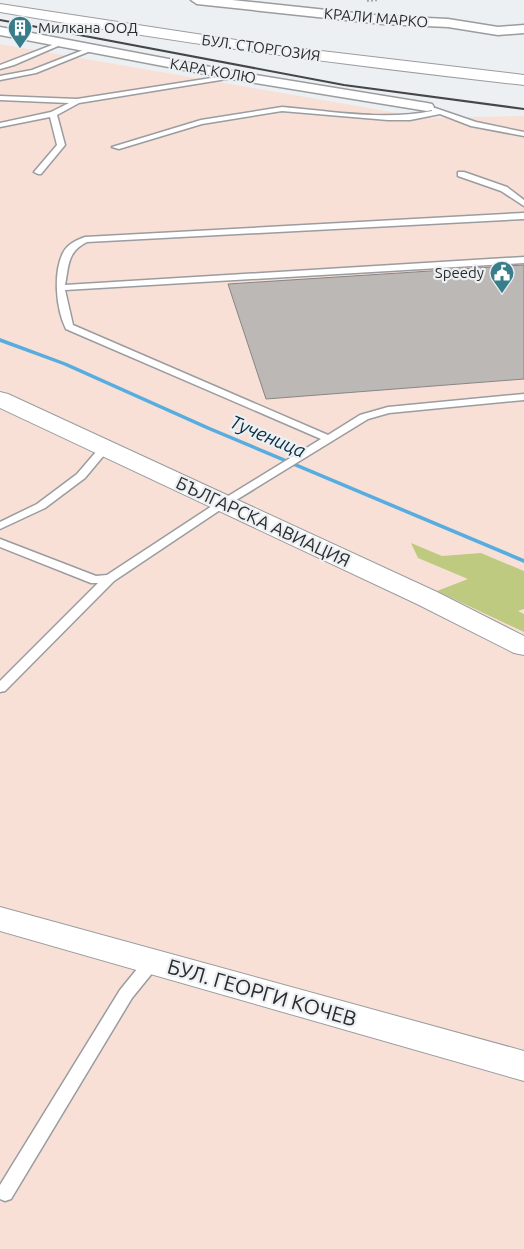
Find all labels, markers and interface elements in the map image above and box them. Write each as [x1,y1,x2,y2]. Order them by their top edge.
street label: КРАЛИ МАРКО [323,4,429,31]
building icon: Милкана OOД [7,15,33,49]
place label: Милкана OOД [38,19,138,36]
street label: БУЛ. СТОРГОЗИЯ [201,31,321,64]
street label: КАРА КОЛЮ [169,55,257,86]
public building icon: Speedy [489,260,515,294]
place label: Speedy [435,264,484,281]
water label: Тученица [227,410,309,462]
street label: БЪЛГАРСКА АВИАЦИЯ [173,472,354,570]
street label: БУЛ. ГЕОРГИ КОЧЕВ [165,954,360,1031]

